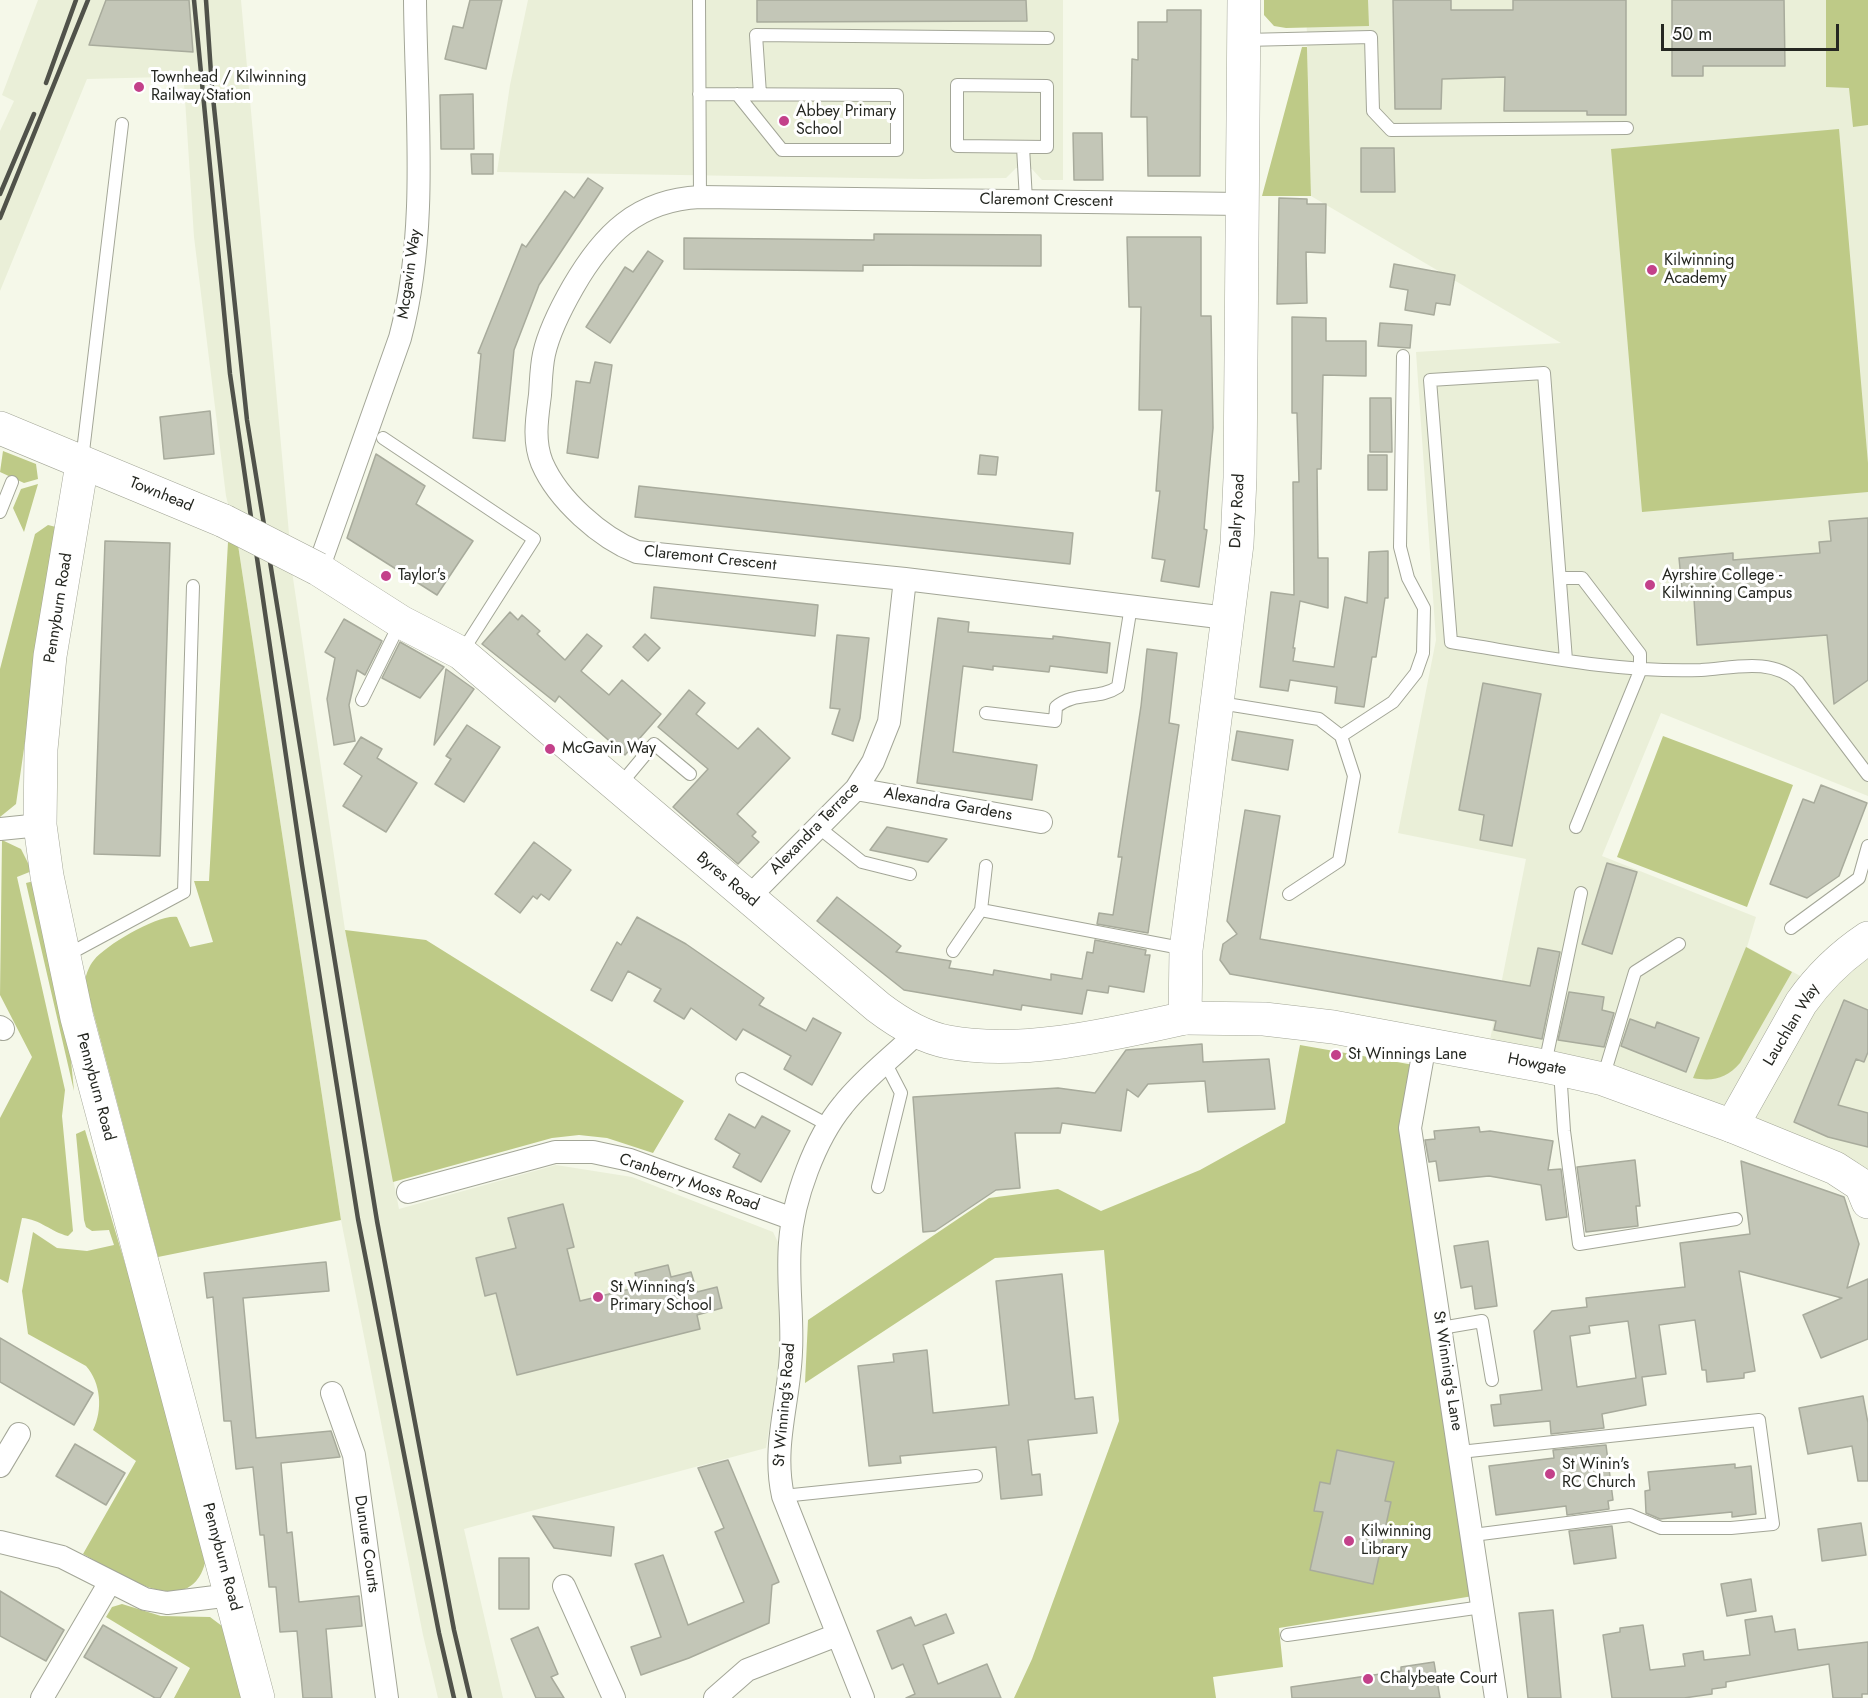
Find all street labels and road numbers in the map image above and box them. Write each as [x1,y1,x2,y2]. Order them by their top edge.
street label: Claremont Crescent [979,190,1113,212]
street label: Mcgavin Way [394,228,426,320]
street label: Dalry Road [1226,473,1250,549]
street label: Townhead [126,474,196,516]
street label: Claremont Crescent [643,542,777,576]
street label: Pennyburn Road [41,552,77,664]
street label: Alexandra Terrace [766,779,864,879]
street label: Alexandra Gardens [882,784,1014,826]
street label: Byres Road [692,848,762,912]
street label: Lauchlan Way [1760,980,1824,1070]
street label: Pennyburn Road [71,1031,119,1143]
street label: Howgate [1506,1050,1568,1080]
street label: Cranberry Moss Road [616,1150,762,1216]
street label: St Winning's Lane [1428,1310,1466,1432]
street label: St Winning's Road [770,1342,800,1468]
street label: Dunure Courts [350,1494,382,1594]
street label: Pennyburn Road [197,1501,245,1613]

